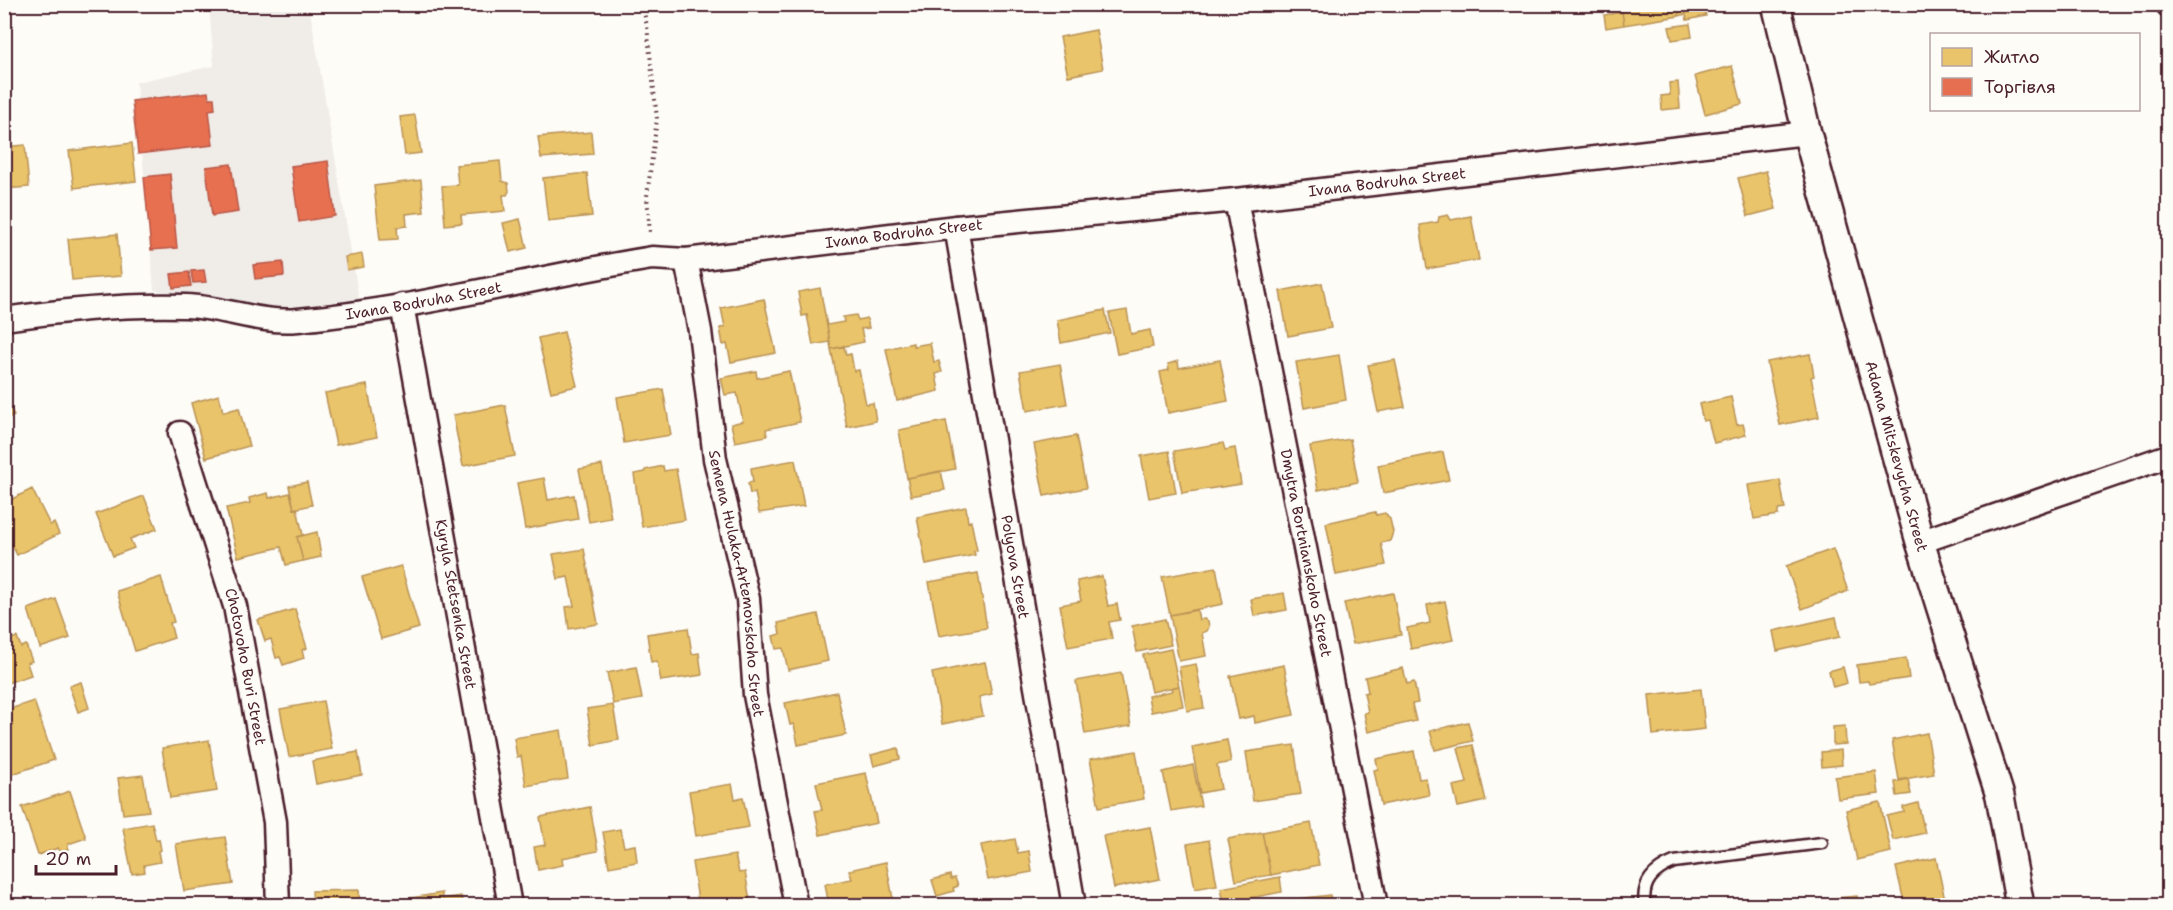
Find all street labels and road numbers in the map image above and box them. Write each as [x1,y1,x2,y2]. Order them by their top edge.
street label: Ivana Bodruha Street [1307,163,1467,201]
street label: Ivana Bodruha Street [824,214,983,253]
street label: Ivana Bodruha Street [344,277,503,324]
street label: Adama Mitskevycha Street [1860,358,1932,554]
street label: Dmytra Bortnianskoho Street [1276,447,1336,659]
street label: Semena Hulaka-Artemovskoho Street [704,449,769,719]
street label: Polyova Street [996,513,1034,620]
street label: Kyryla Stetsenka Street [431,518,481,691]
street label: Chotovoho Buri Street [220,585,271,747]

